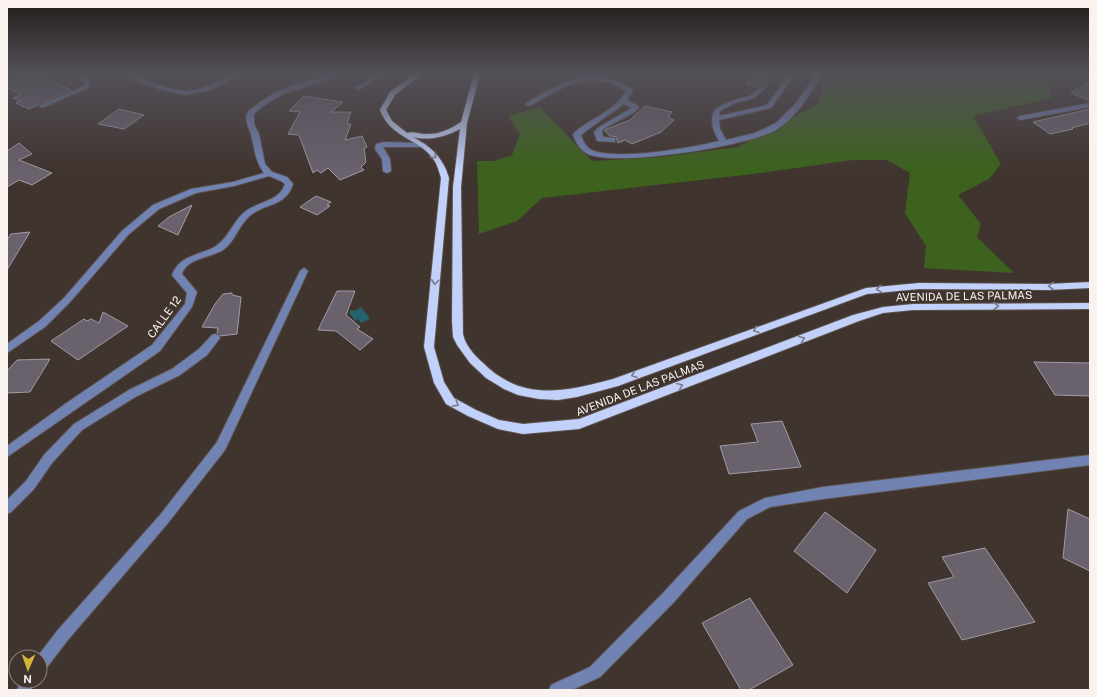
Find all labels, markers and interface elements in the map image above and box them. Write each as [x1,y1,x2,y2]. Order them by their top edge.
one-way arrow [430,151,437,159]
one-way arrow [430,279,439,285]
one-way arrow [1048,282,1054,291]
one-way arrow [876,284,882,293]
street label: AVENIDA DE LAS PALMAS [896,289,1032,303]
street label: CALLE 12 [145,294,183,340]
one-way arrow [993,302,999,310]
one-way arrow [753,326,760,334]
one-way arrow [798,336,805,344]
street label: AVENIDA DE LAS PALMAS [574,358,706,418]
one-way arrow [631,371,638,379]
one-way arrow [677,382,684,390]
one-way arrow [452,399,459,406]
north arrow [8,649,48,689]
text: N [23,673,32,685]

